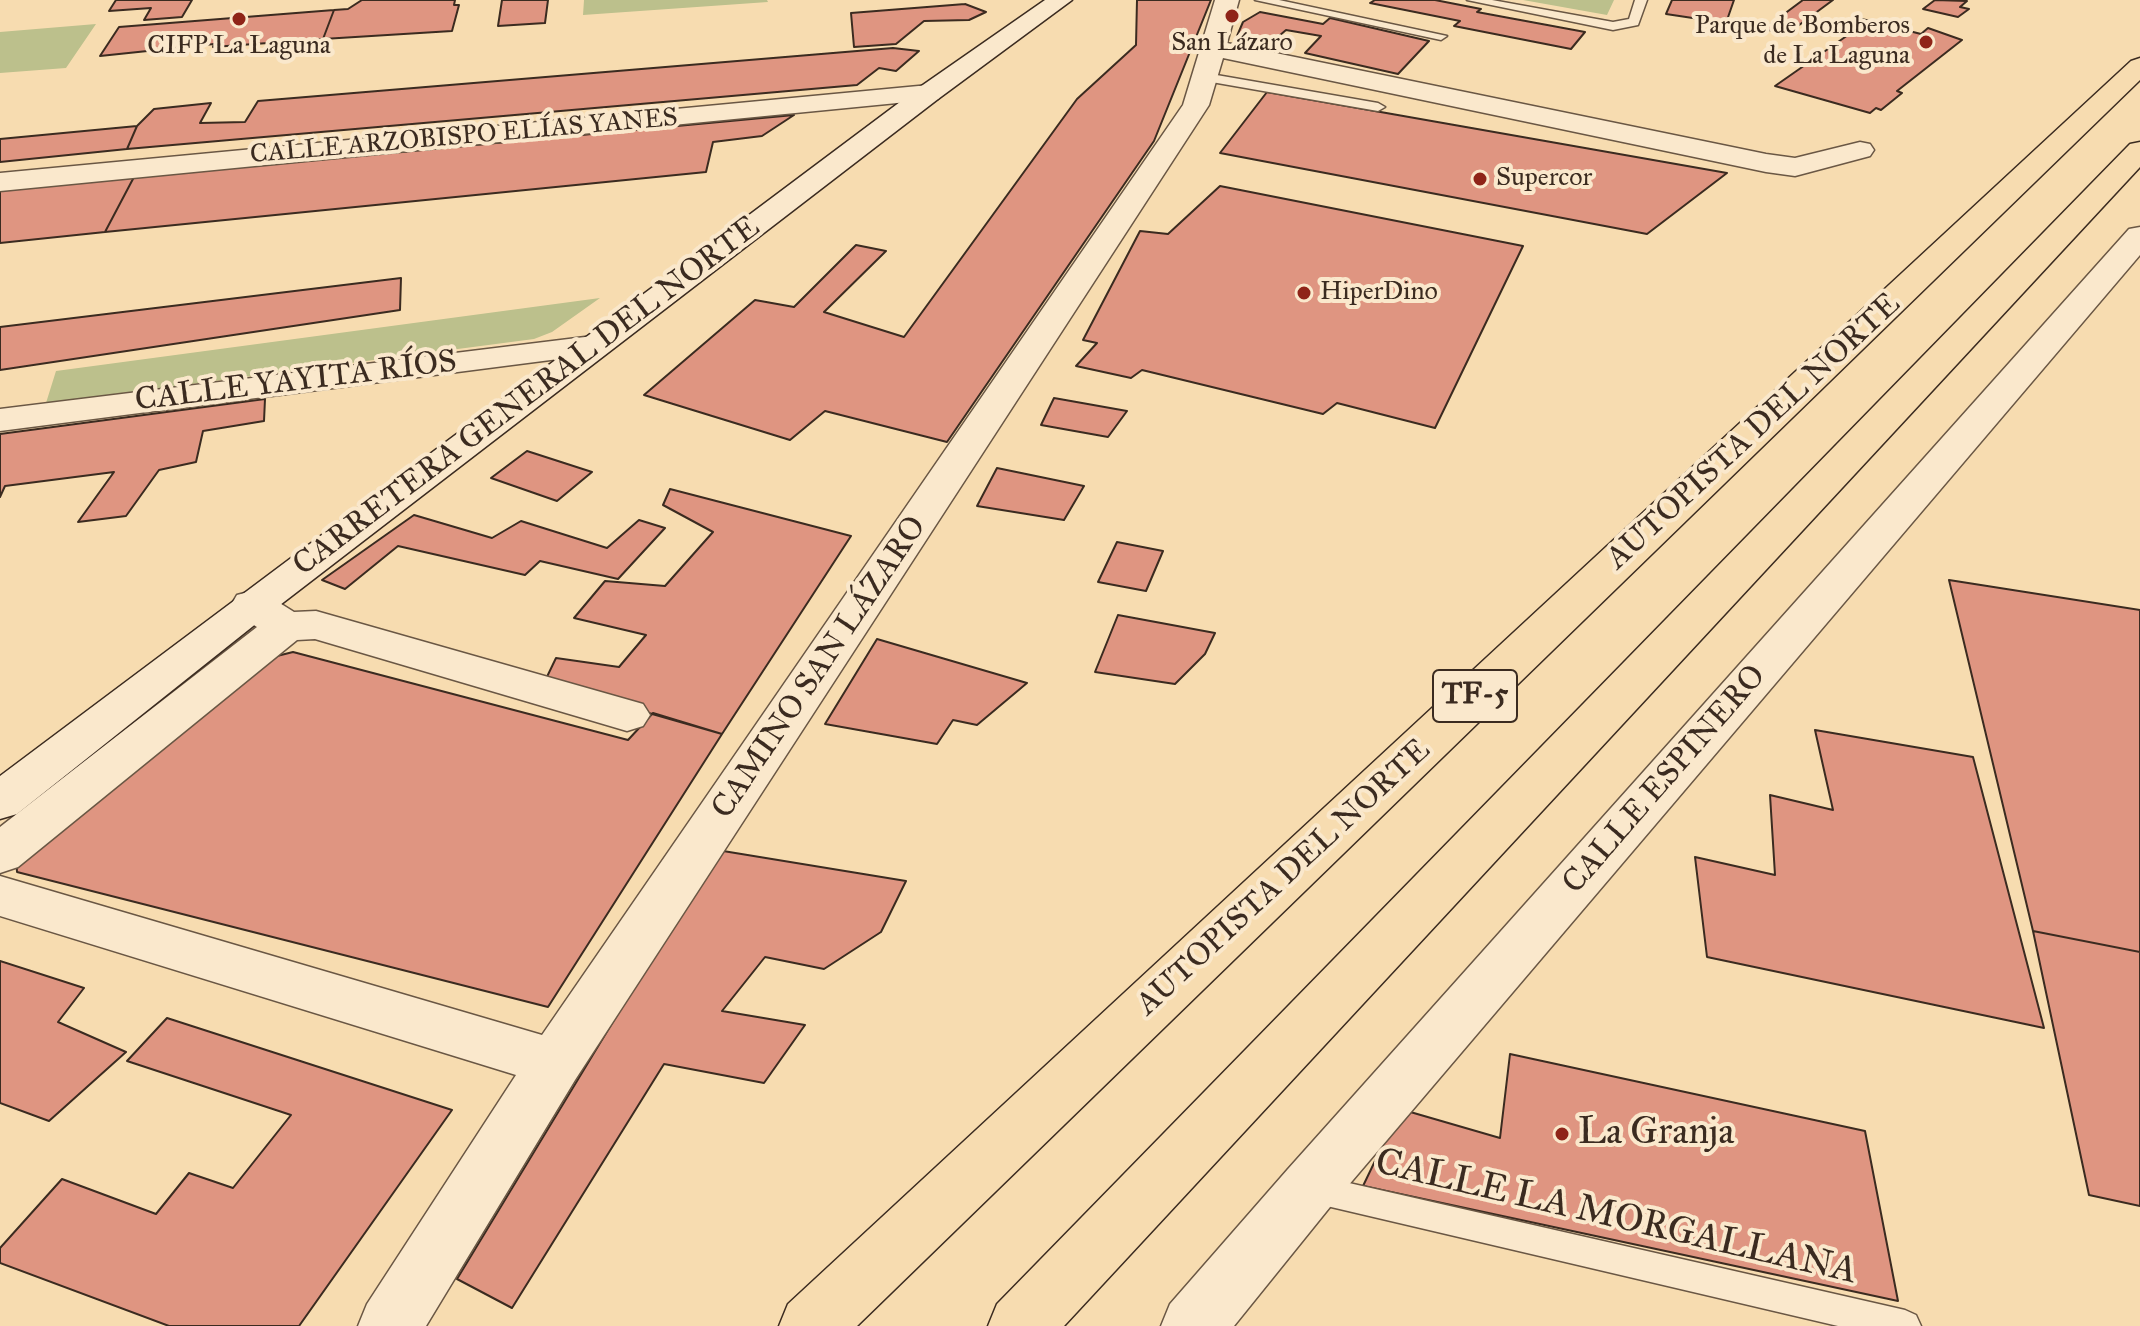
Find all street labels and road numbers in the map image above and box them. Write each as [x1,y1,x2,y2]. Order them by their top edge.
street label: CALLE ARZOBISPO ELÍAS YANES [249,103,679,171]
street label: CARRETERA GENERAL DEL NORTE [286,209,768,585]
street label: AUTOPISTA DEL NORTE [1599,286,1909,578]
street label: CALLE YAYITA RÍOS [133,343,459,421]
street label: CAMINO SAN LÁZARO [705,510,935,826]
street label: CALLE ESPINERO [1555,658,1775,902]
road number: TF-5 [1433,670,1517,722]
street label: AUTOPISTA DEL NORTE [1129,732,1439,1024]
street label: CALLE LA MORGALLANA [1371,1140,1861,1296]

